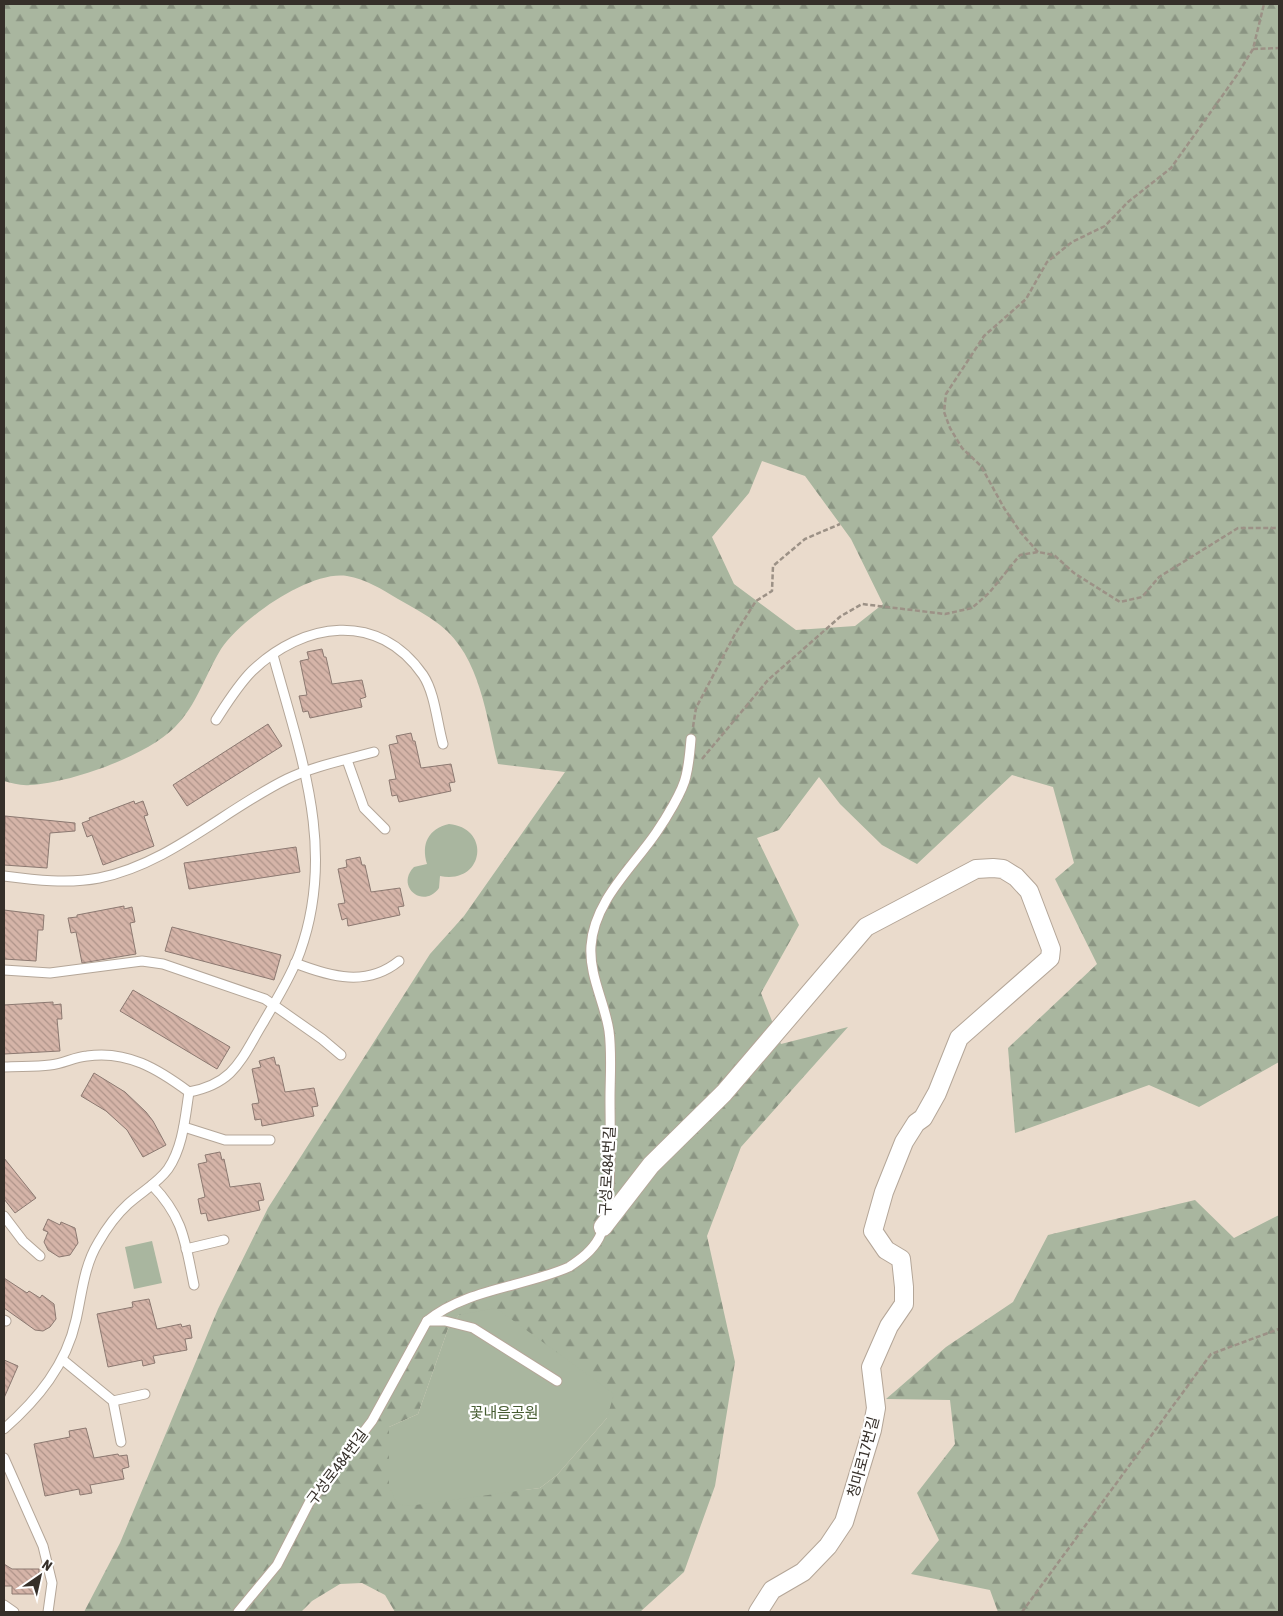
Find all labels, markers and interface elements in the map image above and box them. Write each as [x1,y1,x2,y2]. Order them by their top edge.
street label: 구성로484번길 [596,1126,618,1216]
park label: 꽃내음공원 [469,1404,539,1421]
street label: 청마로17번길 [844,1415,882,1499]
street label: 구성로484번길 [303,1426,371,1508]
north arrow [15,1551,65,1601]
text: N [39,1556,55,1574]

